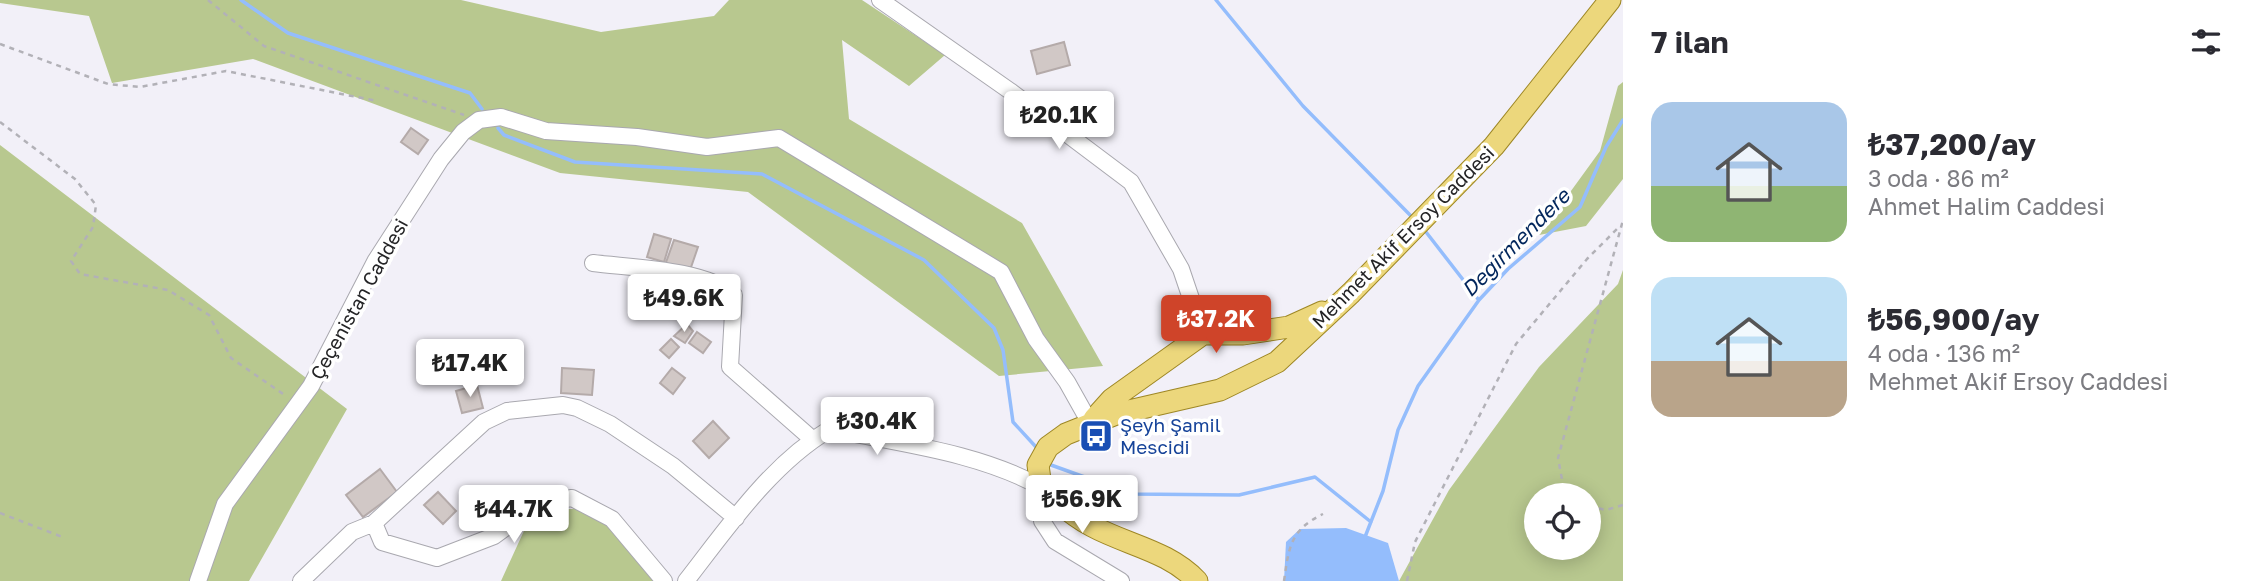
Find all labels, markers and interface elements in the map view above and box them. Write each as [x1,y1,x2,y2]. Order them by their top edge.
icon: filters [2187,23,2225,61]
text: 7 ilan [1651,24,1729,60]
pin: ₺20.1K [1002,92,1116,151]
text: ₺20.1K [1020,100,1098,128]
text: ₺37,200/ay [1868,126,2036,162]
icon: home [1707,130,1791,214]
street label: Mehmet Akif Ersoy Caddesi [1307,141,1499,333]
text: 3 oda · 86 m² [1868,164,2009,192]
water label: Değirmendere [1456,181,1576,302]
text: Ahmet Halim Caddesi [1868,192,2105,220]
street label: Çeçenistan Caddesi [305,214,412,383]
pin: ₺49.6K [627,274,741,334]
text: ₺49.6K [644,283,724,311]
pin: ₺37.2K [1159,296,1273,355]
text: ₺56,900/ay [1868,301,2040,337]
text: ₺37.2K [1177,304,1255,332]
icon: home [1707,305,1791,389]
text: 4 oda · 136 m² [1868,339,2020,367]
pin: ₺17.4K [413,340,527,399]
text: ₺17.4K [432,348,508,376]
text: Mehmet Akif Ersoy Caddesi [1868,367,2168,395]
pin: ₺30.4K [820,398,934,457]
text: ₺30.4K [837,406,917,434]
place label: Şeyh Şamil Mescidi [1120,413,1221,458]
bus stop icon: Şeyh Şamil Mescidi [1077,417,1115,455]
pin: ₺56.9K [1025,476,1139,535]
map controls [1524,483,1601,560]
button: locate [1524,483,1601,560]
text: ₺56.9K [1042,484,1122,512]
pin: ₺44.7K [457,486,571,545]
text: ₺44.7K [475,494,553,522]

